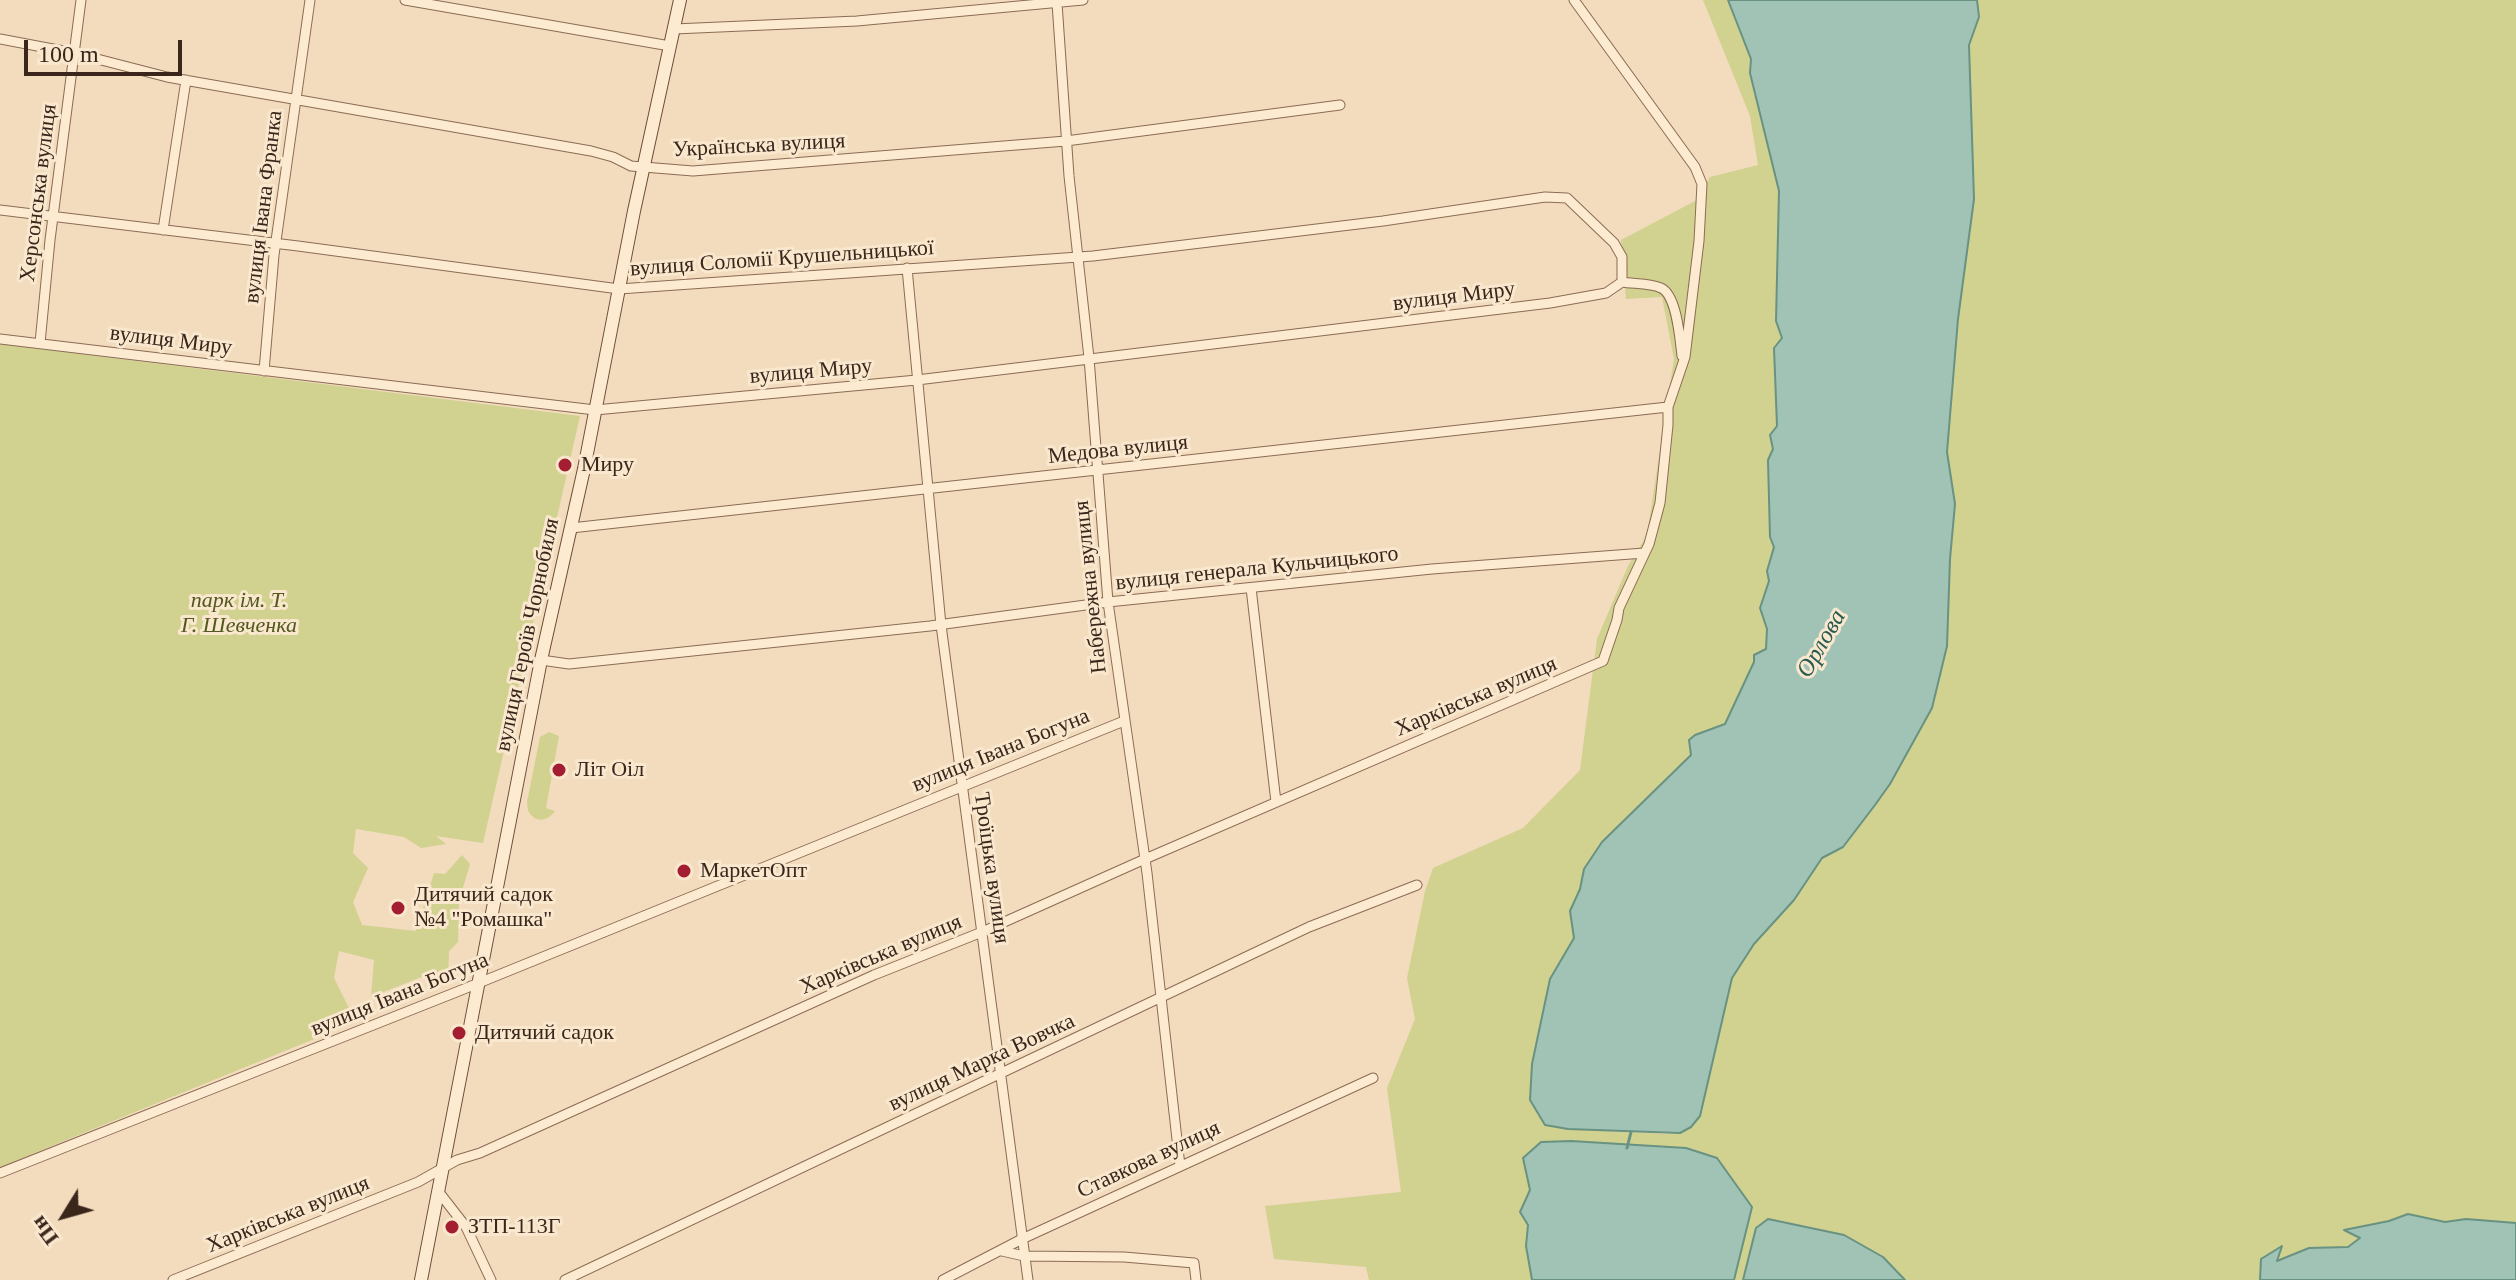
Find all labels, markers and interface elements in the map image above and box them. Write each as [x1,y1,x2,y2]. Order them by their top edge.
scale bar [28,24,186,74]
text: 100 m [38,41,99,67]
street label: Херсонська вулиця [15,103,63,283]
street label: вулиця Івана Франка [239,109,289,305]
street label: Українська вулиця [672,128,846,164]
street label: вулиця Соломії Крушельницької [629,235,935,283]
street label: вулиця Миру [1391,276,1517,318]
street label: вулиця Миру [108,320,234,362]
street label: вулиця Миру [749,353,873,391]
street label: Медова вулиця [1047,430,1189,470]
place label: Миру [581,452,634,478]
marker: Миру [556,456,574,474]
street label: Набережна вулиця [1069,499,1113,675]
street label: вулиця Героїв Чорнобиля [490,516,566,754]
street label: вулиця генерала Кульчицького [1114,541,1400,597]
park label: парк ім. Т. Г. Шевченка [181,588,297,640]
water label: Орлова [1791,605,1853,683]
street label: Харківська вулиця [1391,651,1561,743]
street label: вулиця Івана Богуна [908,703,1094,799]
place label: Літ Оіл [575,757,644,783]
marker: Літ Оіл [550,761,568,779]
street label: Троїцька вулиця [967,791,1015,945]
place label: МаркетОпт [700,858,807,884]
marker: МаркетОпт [675,862,693,880]
place label: Дитячий садок №4 "Ромашка" [414,882,553,934]
marker: Дитячий садок №4 "Ромашка" [389,899,407,917]
street label: Харківська вулиця [796,909,966,1001]
street label: вулиця Івана Богуна [307,947,493,1043]
street label: вулиця Марка Вовчка [885,1008,1079,1118]
place label: Дитячий садок [475,1020,614,1046]
marker: Дитячий садок [450,1024,468,1042]
street label: Ставкова вулиця [1073,1115,1225,1205]
street label: Харківська вулиця [203,1170,373,1260]
north arrow [24,1176,104,1256]
text: Пн [25,1211,63,1250]
place label: ЗТП-113Г [468,1214,561,1240]
marker: ЗТП-113Г [443,1218,461,1236]

